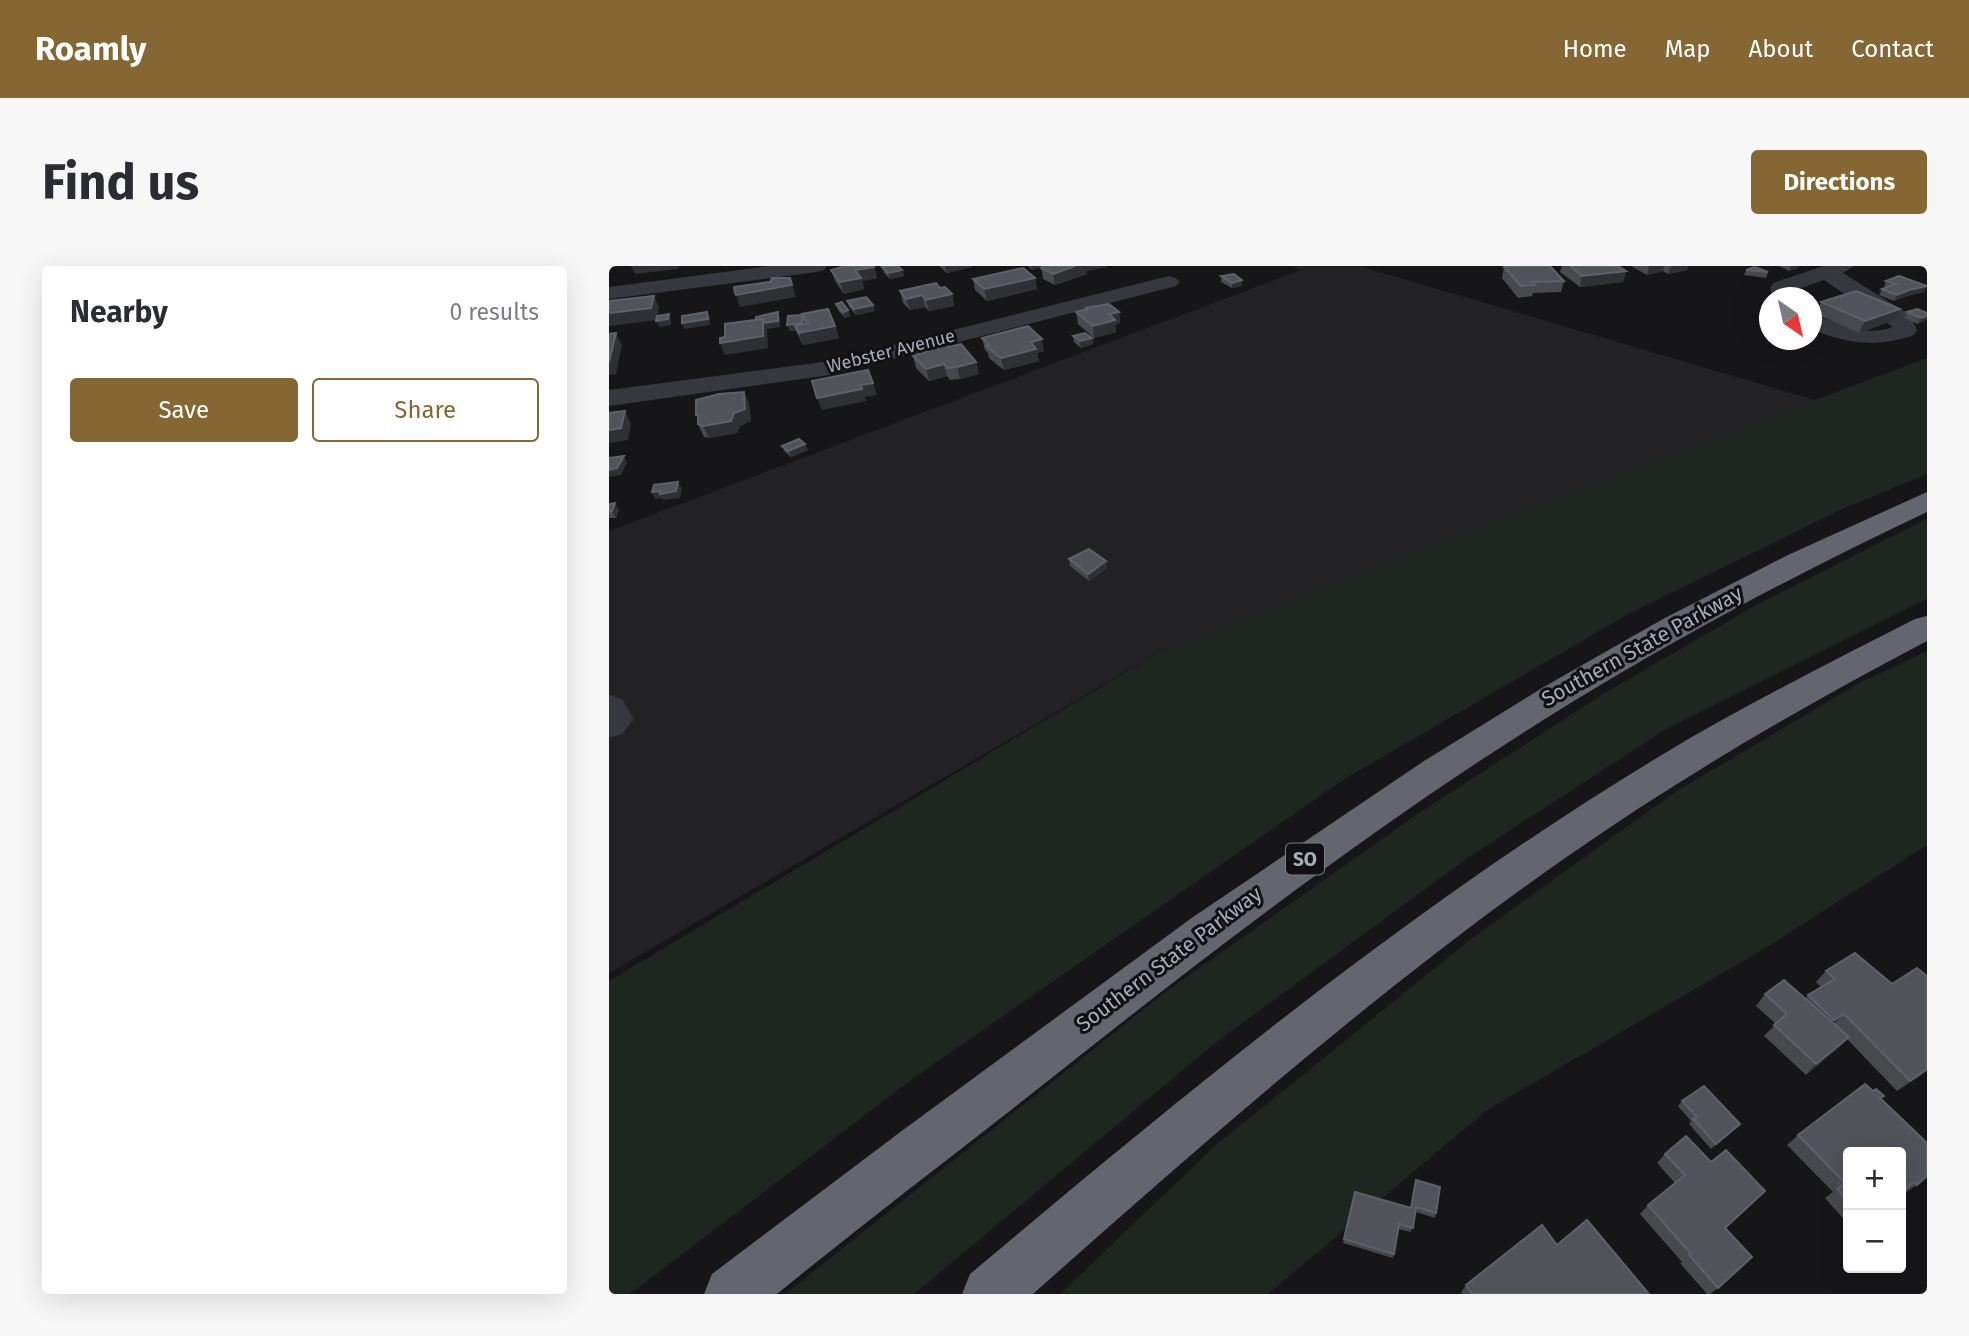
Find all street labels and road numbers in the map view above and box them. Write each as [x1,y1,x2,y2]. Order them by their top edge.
street label: Webster Avenue [825,324,957,378]
street label: Southern State Parkway [1537,580,1747,712]
road number: SO [1286,844,1324,874]
street label: Southern State Parkway [1071,880,1267,1037]

